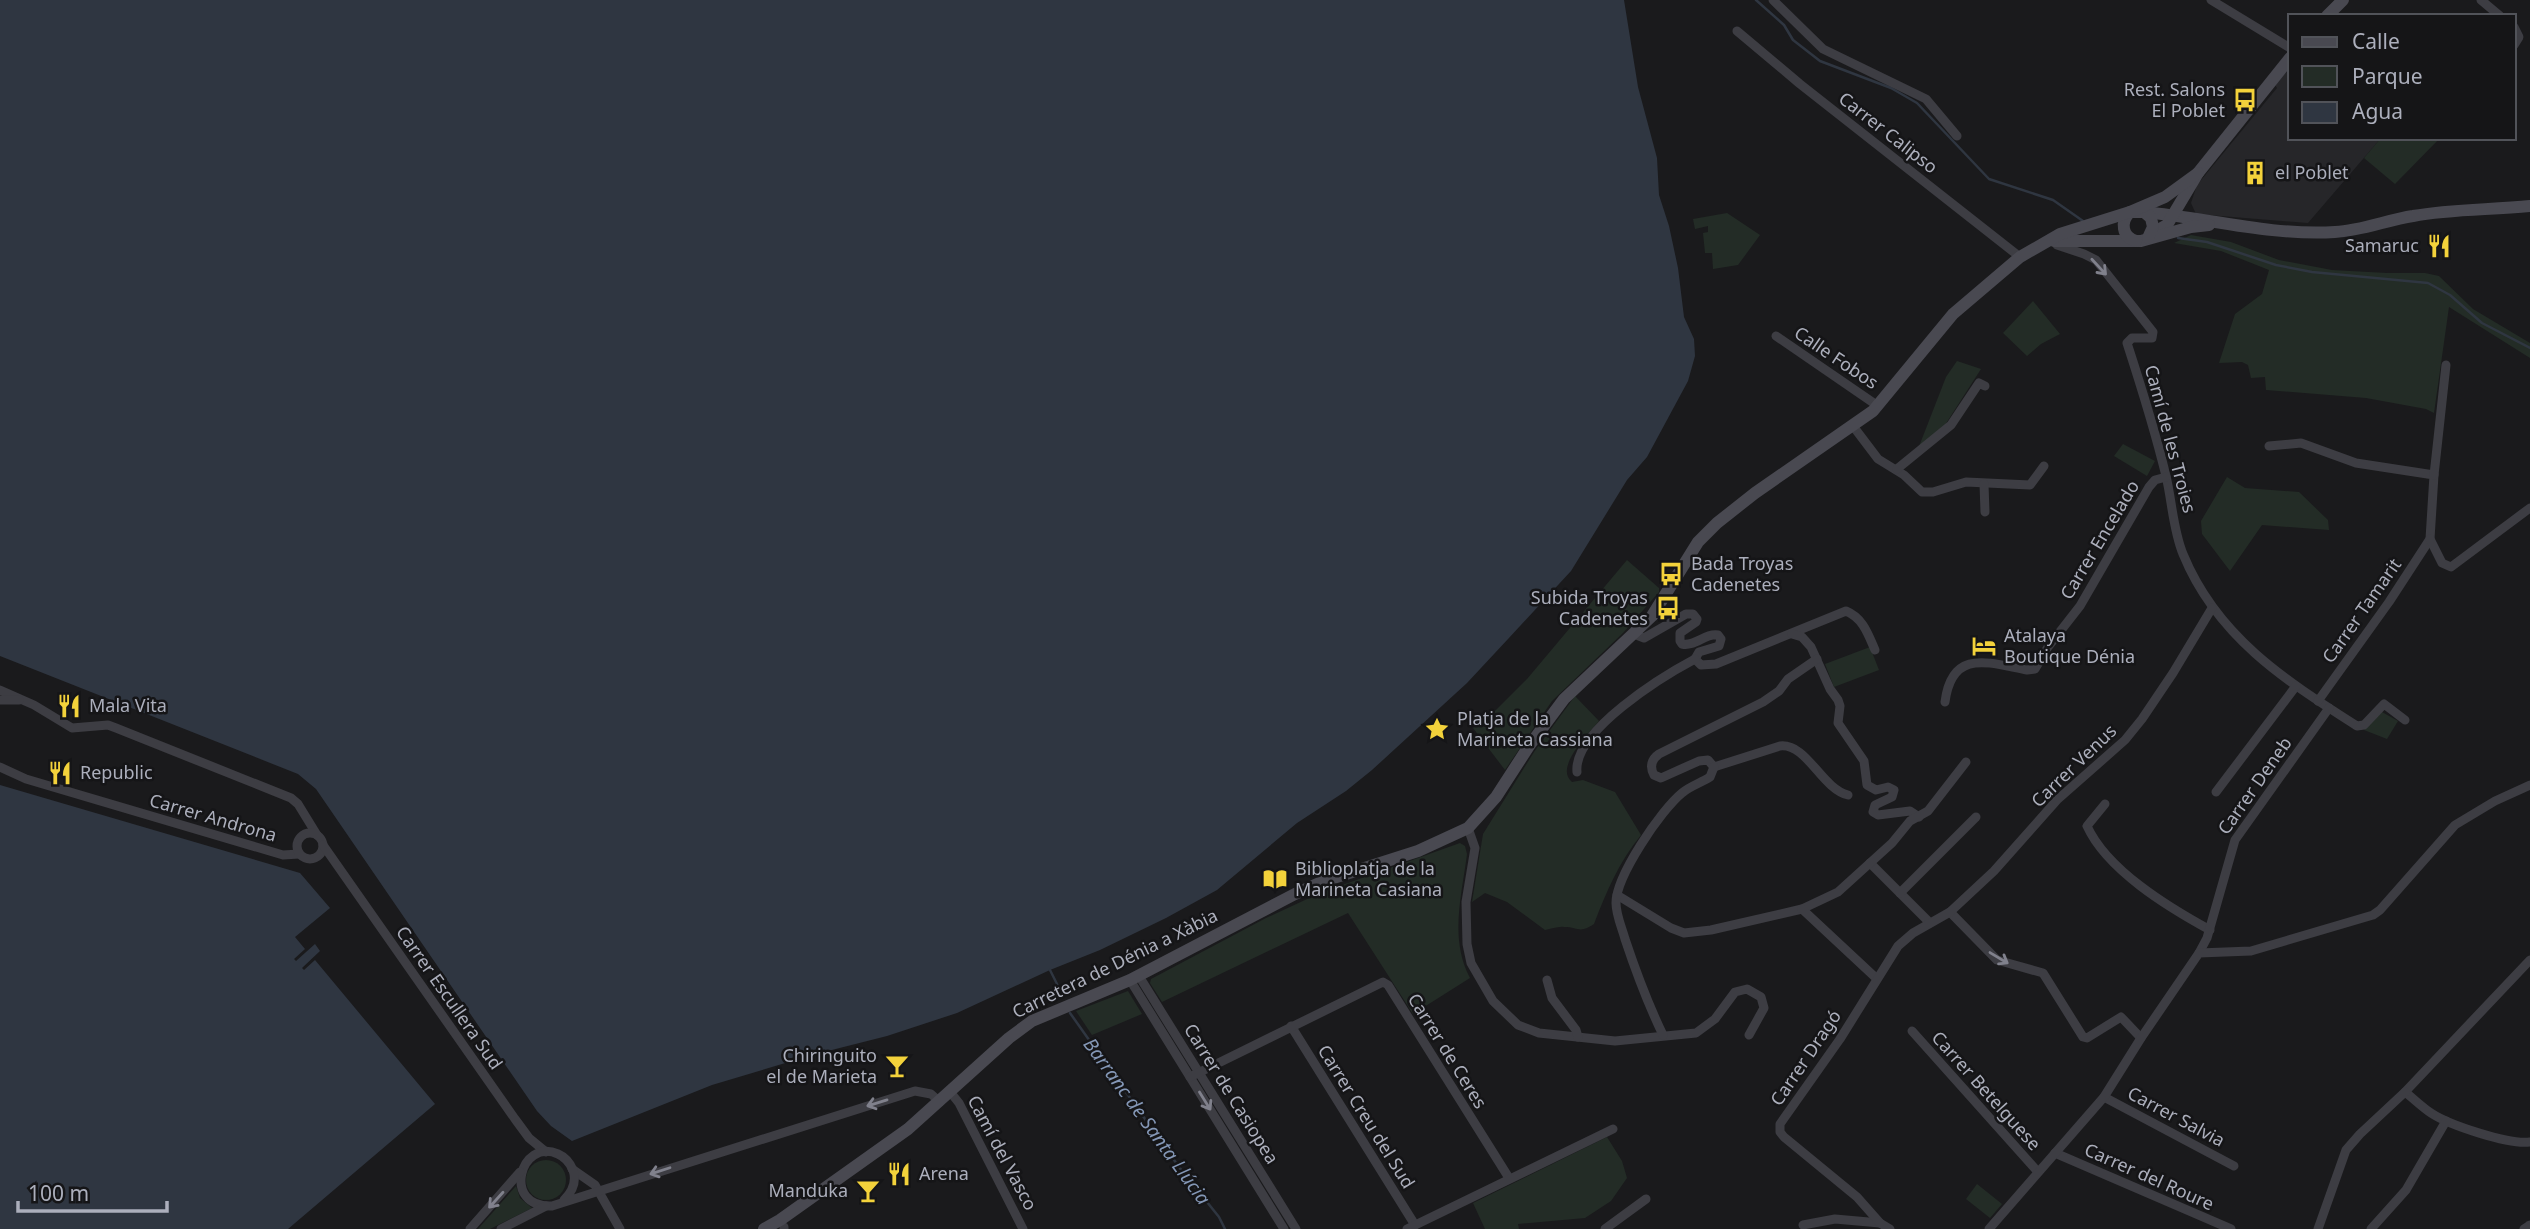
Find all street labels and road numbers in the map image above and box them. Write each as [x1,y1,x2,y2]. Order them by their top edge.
street label: Carrer Calipso [1834,86,1943,178]
street label: Calle Fobos [1790,320,1883,394]
street label: Camí de les Troies [2140,362,2202,515]
street label: Carrer Encelado [2054,475,2144,603]
street label: Carrer Tamarit [2316,553,2406,667]
street label: Carrer Venus [2026,719,2121,812]
street label: Carrer Deneb [2212,732,2297,839]
street label: Carrer Androna [147,787,280,847]
street label: Carretera de Dénia a Xàbia [1008,903,1221,1023]
street label: Carrer Escullera Sud [391,921,508,1074]
street label: Carrer de Ceres [1403,988,1493,1113]
street label: Carrer Dragó [1764,1005,1846,1110]
street label: Carrer de Casiopea [1179,1019,1285,1168]
street label: Carrer Betelguese [1927,1026,2047,1155]
street label: Carrer Creu del Sud [1313,1040,1421,1193]
street label: Carrer Salvia [2124,1080,2229,1152]
street label: Camí del Vasco [963,1091,1043,1214]
street label: Carrer del Roure [2081,1137,2218,1215]

